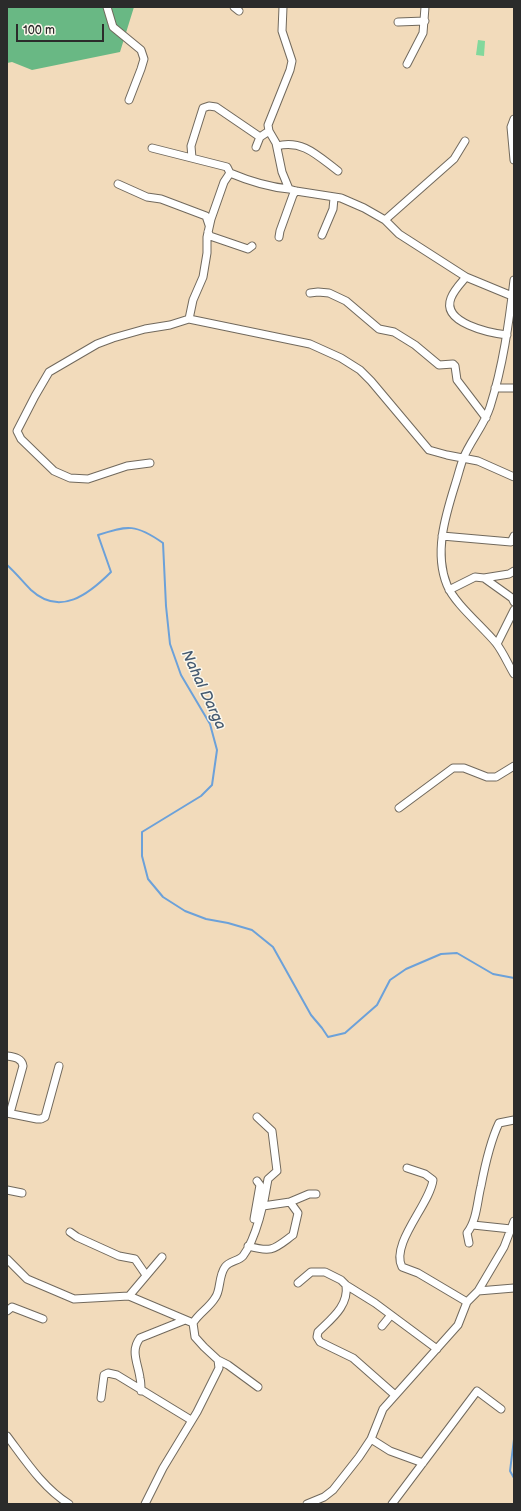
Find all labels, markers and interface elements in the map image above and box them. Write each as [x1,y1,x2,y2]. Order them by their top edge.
scale bar [18,16,106,42]
text: 100 m [23,23,55,38]
water label: Nahal Darga [177,647,229,733]

